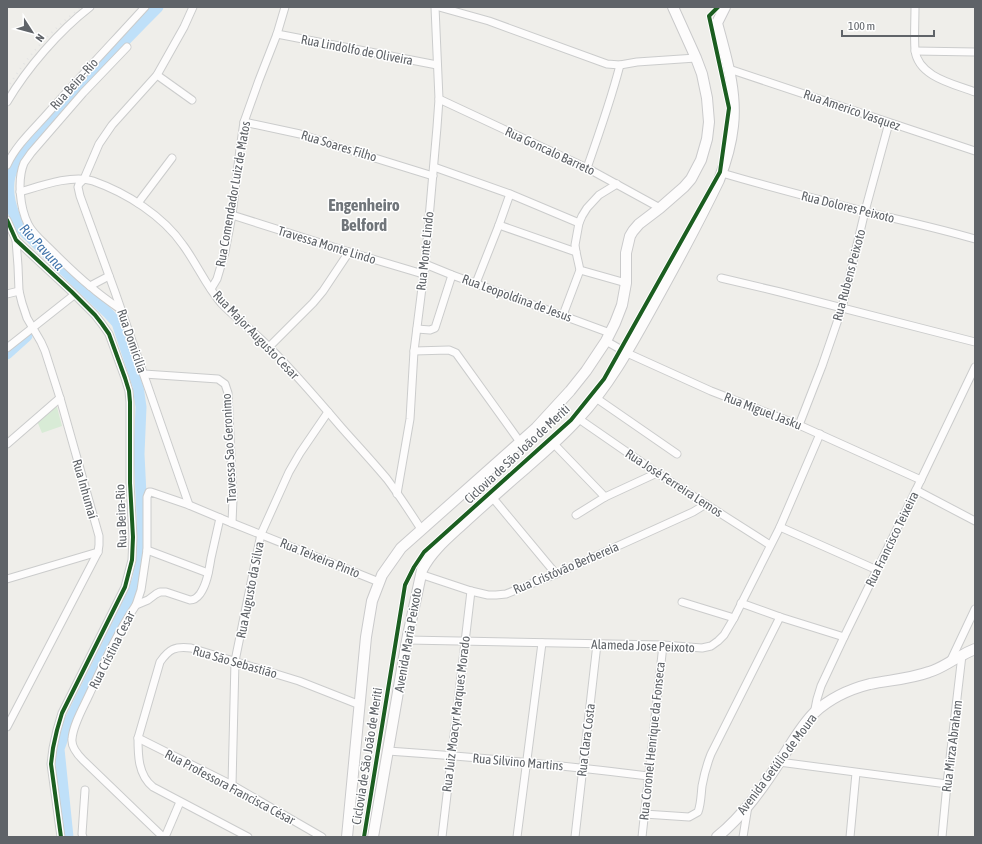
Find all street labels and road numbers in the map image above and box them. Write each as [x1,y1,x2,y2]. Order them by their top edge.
street label: Rua Lindolfo de Oliveira [300,32,414,68]
street label: Rua Beira-Rio [47,55,101,113]
street label: Rua Americo Vasquez [802,86,903,134]
street label: Rua Comendador Luiz de Matos [213,119,253,268]
street label: Rua Goncalo Barreto [503,124,597,178]
street label: Rua Soares Filho [299,127,379,165]
street label: Rua Dolores Peixoto [800,188,896,226]
street label: Rua Monte Lindo [413,211,437,291]
street label: Travessa Monte Lindo [276,223,378,267]
street label: Rua Rubens Peixoto [830,228,868,322]
street label: Rua Leopoldina de Jesus [460,271,574,325]
street label: Rua Major Augusto Cesar [210,288,302,382]
street label: Rua Domicilia [114,307,150,375]
street label: Rua Miguel Jasku [722,389,804,433]
street label: Travessa Sao Geronimo [219,393,239,503]
street label: Ciclovia de São João de Meriti [461,401,573,507]
street label: Rua José Ferreira Lemos [623,446,726,520]
street label: Rua Inhumaí [69,458,101,520]
street label: Rua Beira-Rio [112,484,130,548]
street label: Rua Francisco Teixeira [862,489,922,589]
street label: Rua Teixeira Pinto [278,535,362,581]
street label: Rua Cristóvão Berbereia [511,539,621,597]
street label: Rua Augusto da Silva [233,540,267,640]
street label: Avenida Maria Peixoto [391,586,425,694]
street label: Rua Cristina Cesar [86,609,138,691]
street label: Rua Juiz Moacyr Marques Morado [439,635,473,793]
street label: Alameda Jose Peixoto [591,637,695,655]
street label: Rua São Sebastião [191,643,279,681]
street label: Rua Coronel Henrique da Fonseca [636,661,668,821]
street label: Ciclovia de São João de Meriti [349,686,385,826]
street label: Rua Mirza Abraham [939,699,965,793]
street label: Rua Clara Costa [574,703,598,777]
street label: Avenida Getúlio de Moura [734,711,820,817]
street label: Rua Professora Francisca César [162,746,298,828]
street label: Rua Silvino Martins [472,751,564,773]

